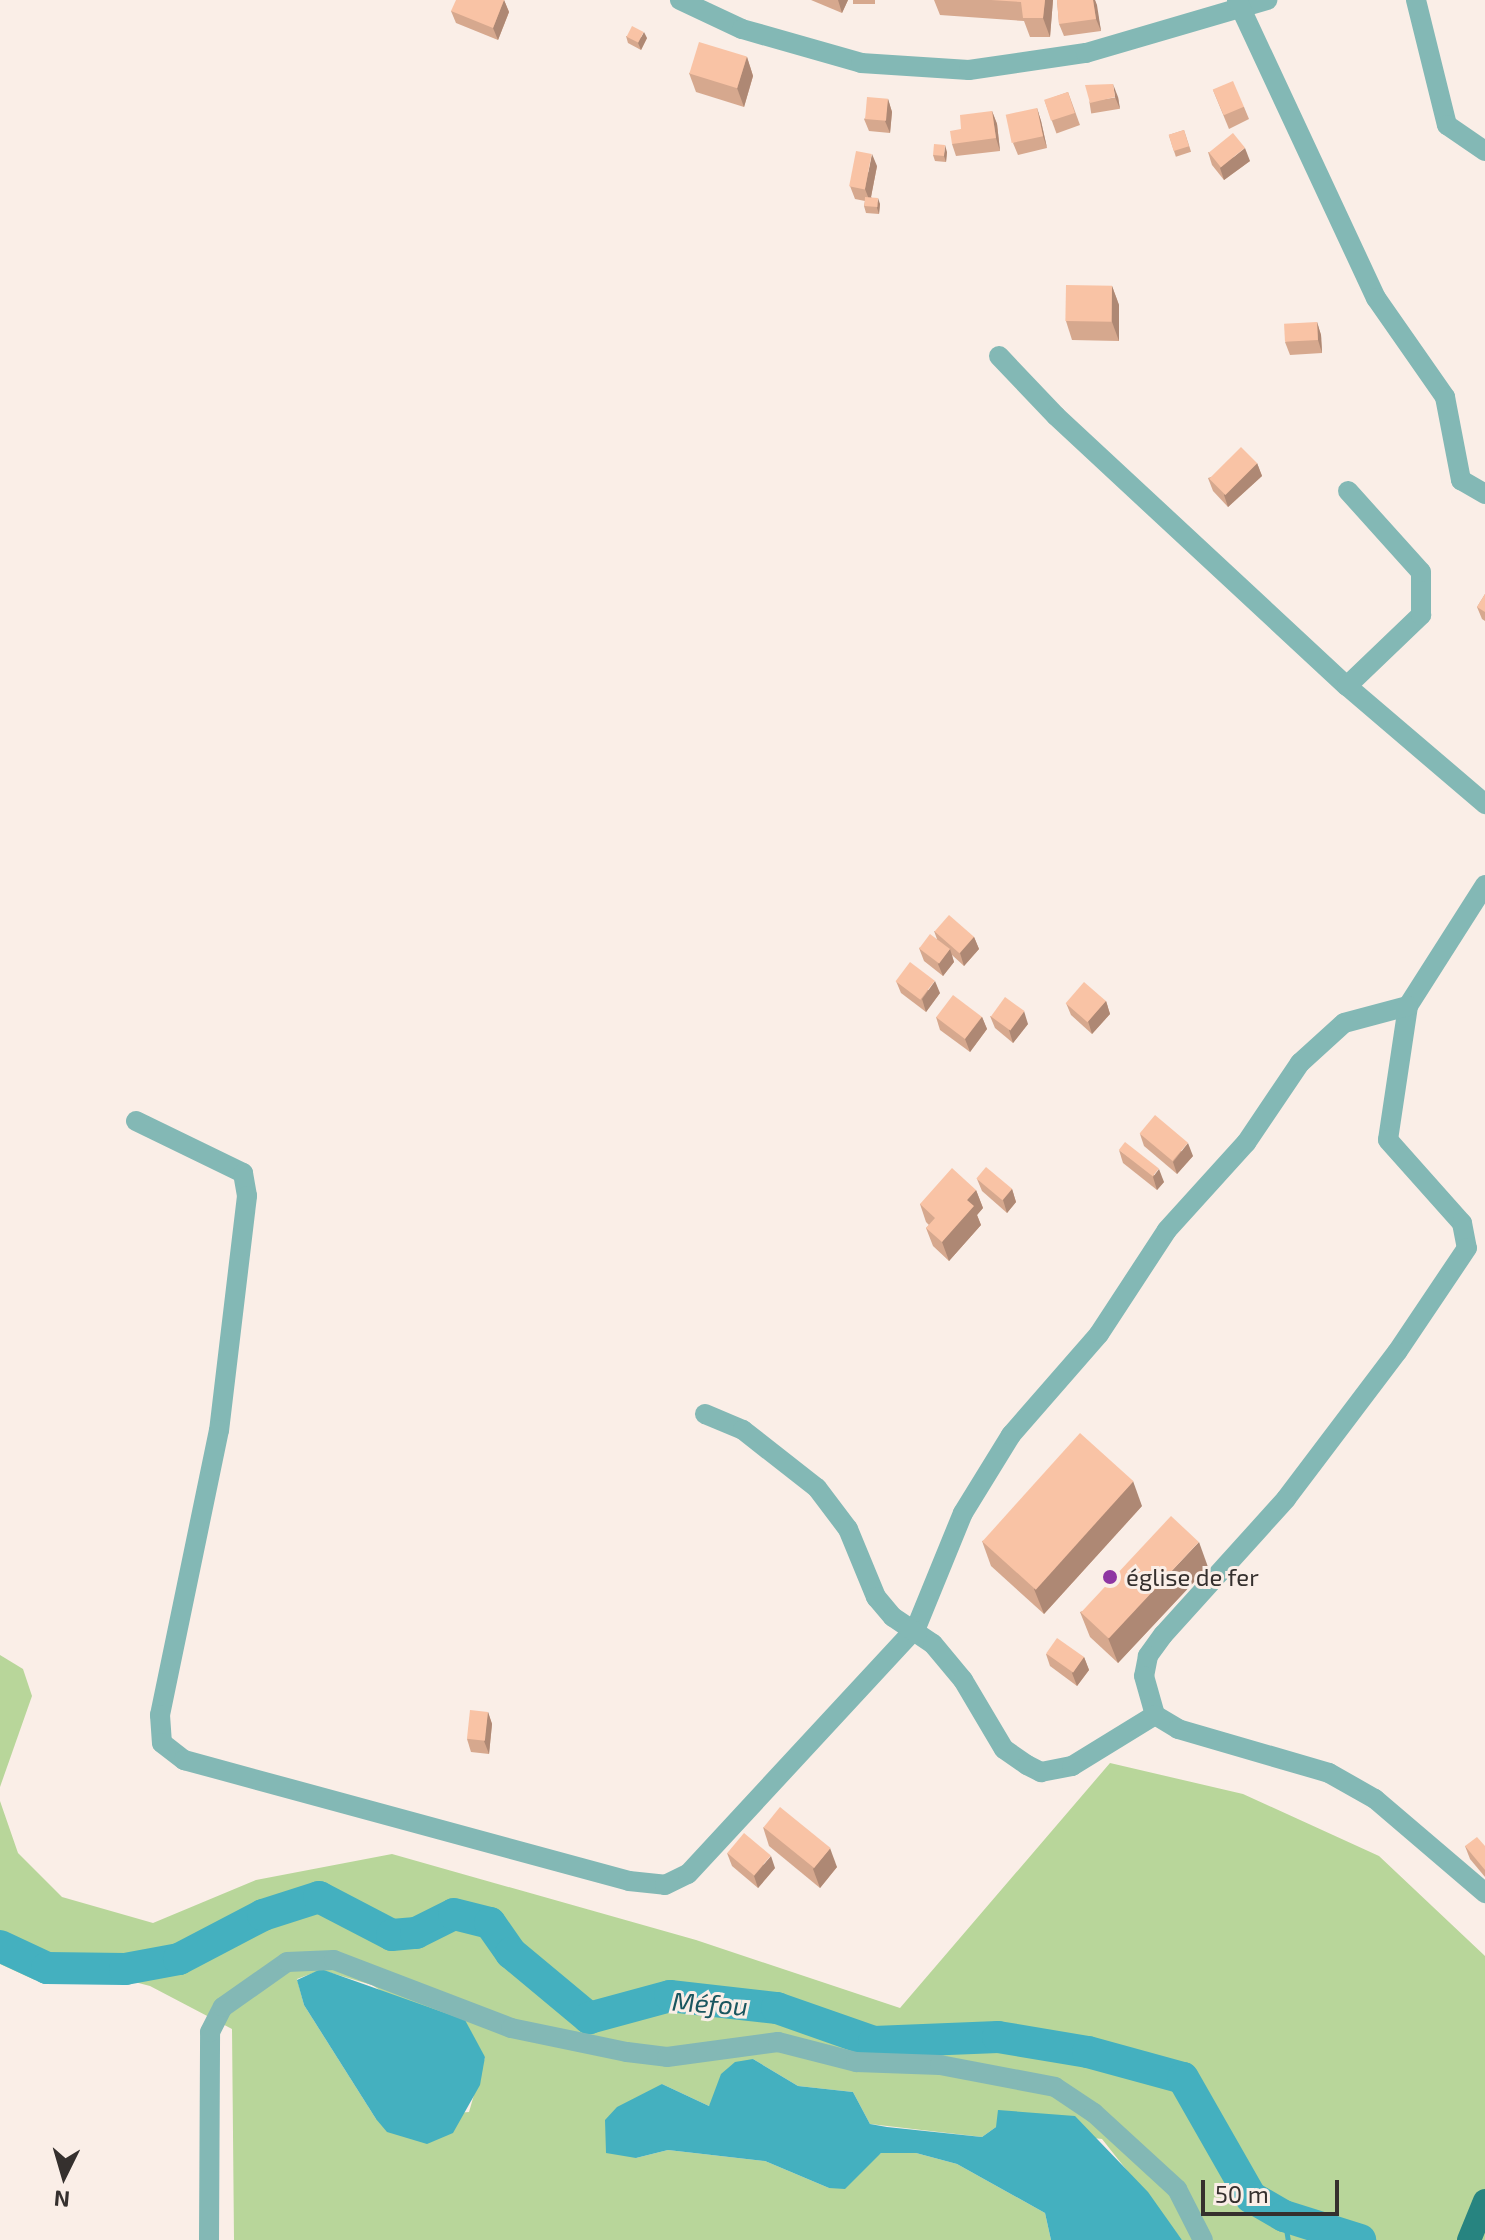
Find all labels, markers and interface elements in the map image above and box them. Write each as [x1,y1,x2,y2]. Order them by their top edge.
place label: église de fer [1126,1563,1259,1591]
marker: église de fer [1101,1568,1119,1586]
water label: Méfou [671,1985,749,2021]
north arrow [24,2136,104,2216]
scale bar [1205,2164,1343,2214]
text: 50 m [1215,2179,1269,2208]
text: N [53,2186,71,2214]

